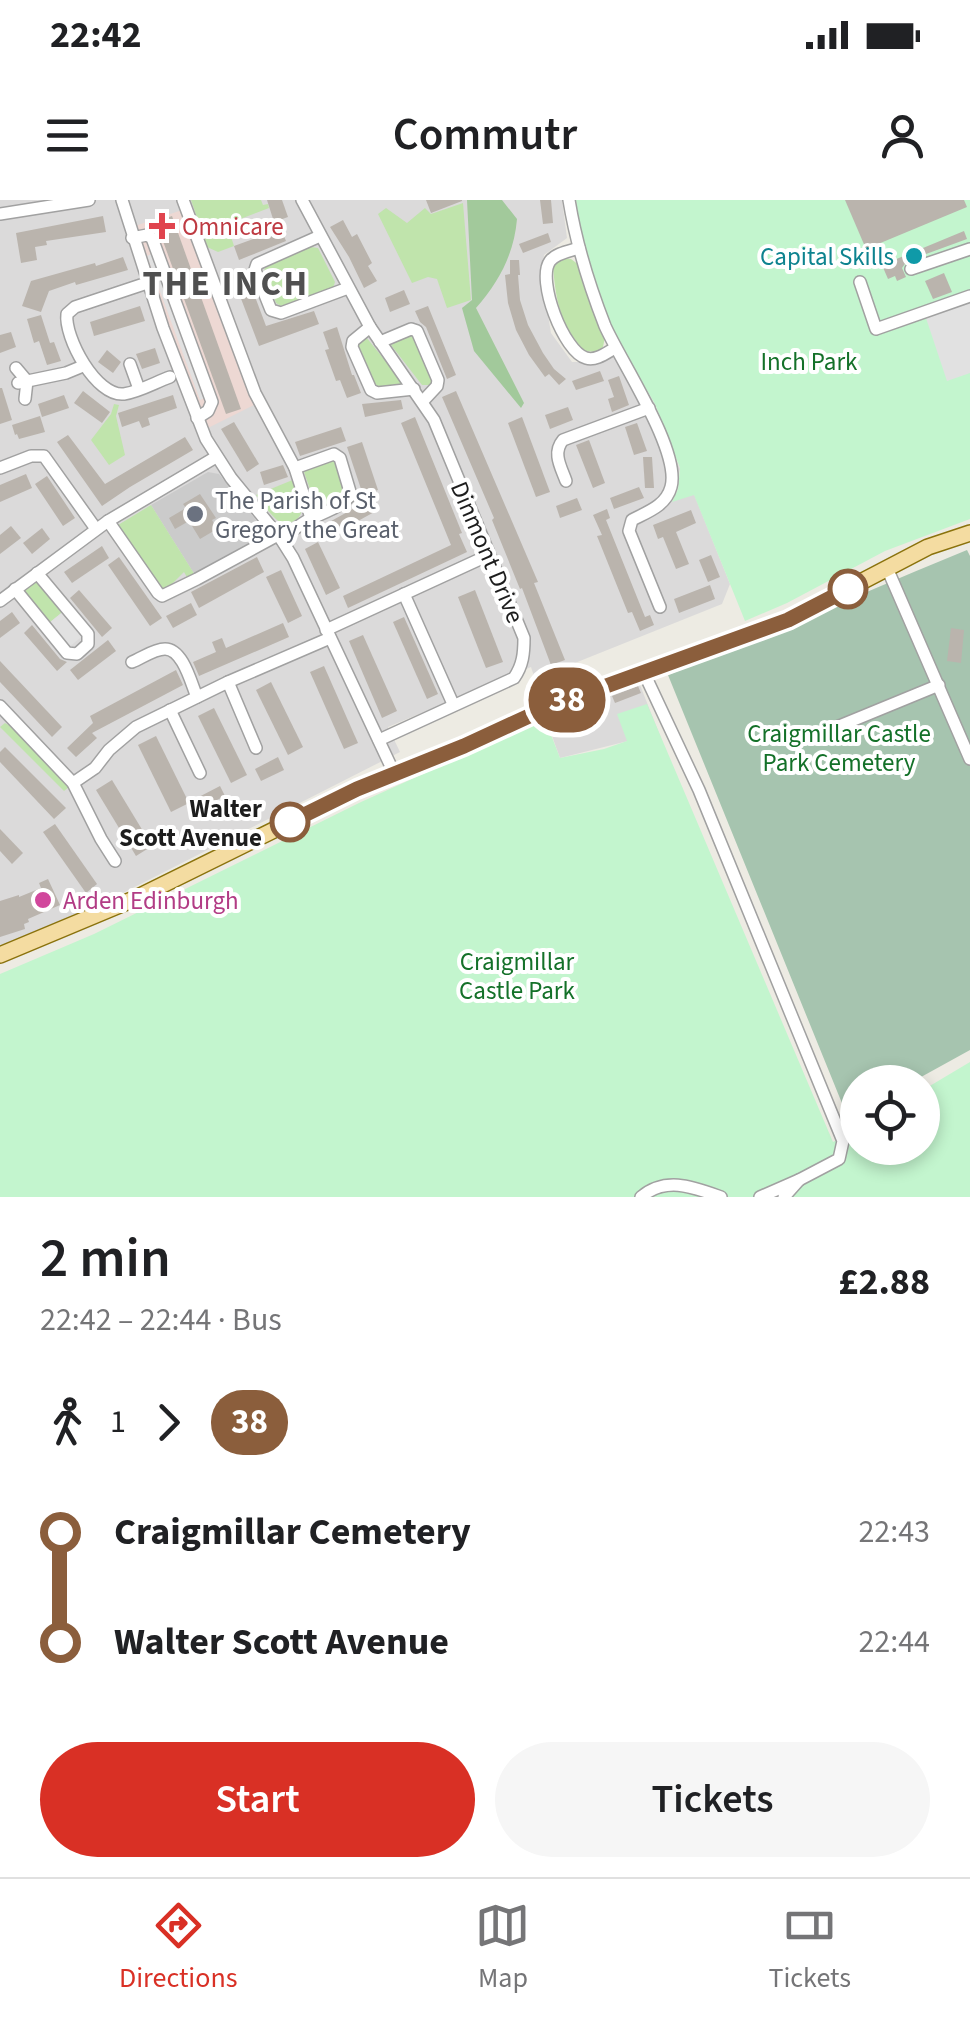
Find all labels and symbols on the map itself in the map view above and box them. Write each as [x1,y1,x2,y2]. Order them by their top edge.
place label: Omnicare [182,209,284,245]
marker: Omnicare [151,215,173,237]
place label: Capital Skills [760,239,894,275]
marker: Capital Skills [903,245,925,267]
district label: THE INCH [142,259,310,309]
park label: Inch Park [761,344,858,380]
street label: Dinmont Drive [441,476,533,629]
place label: The Parish of St Gregory the Great [215,483,399,548]
marker: The Parish of St Gregory the Great [184,503,206,525]
unlabelled marker [829,570,867,608]
line badge: 38 [522,668,612,732]
park label: Craigmillar Castle Park Cemetery [747,716,931,781]
place label: Walter Scott Avenue [119,791,262,856]
marker: Walter Scott Avenue [271,803,309,841]
place label: Arden Edinburgh [63,883,239,919]
marker: Arden Edinburgh [32,889,54,911]
park label: Craigmillar Castle Park [459,944,576,1009]

